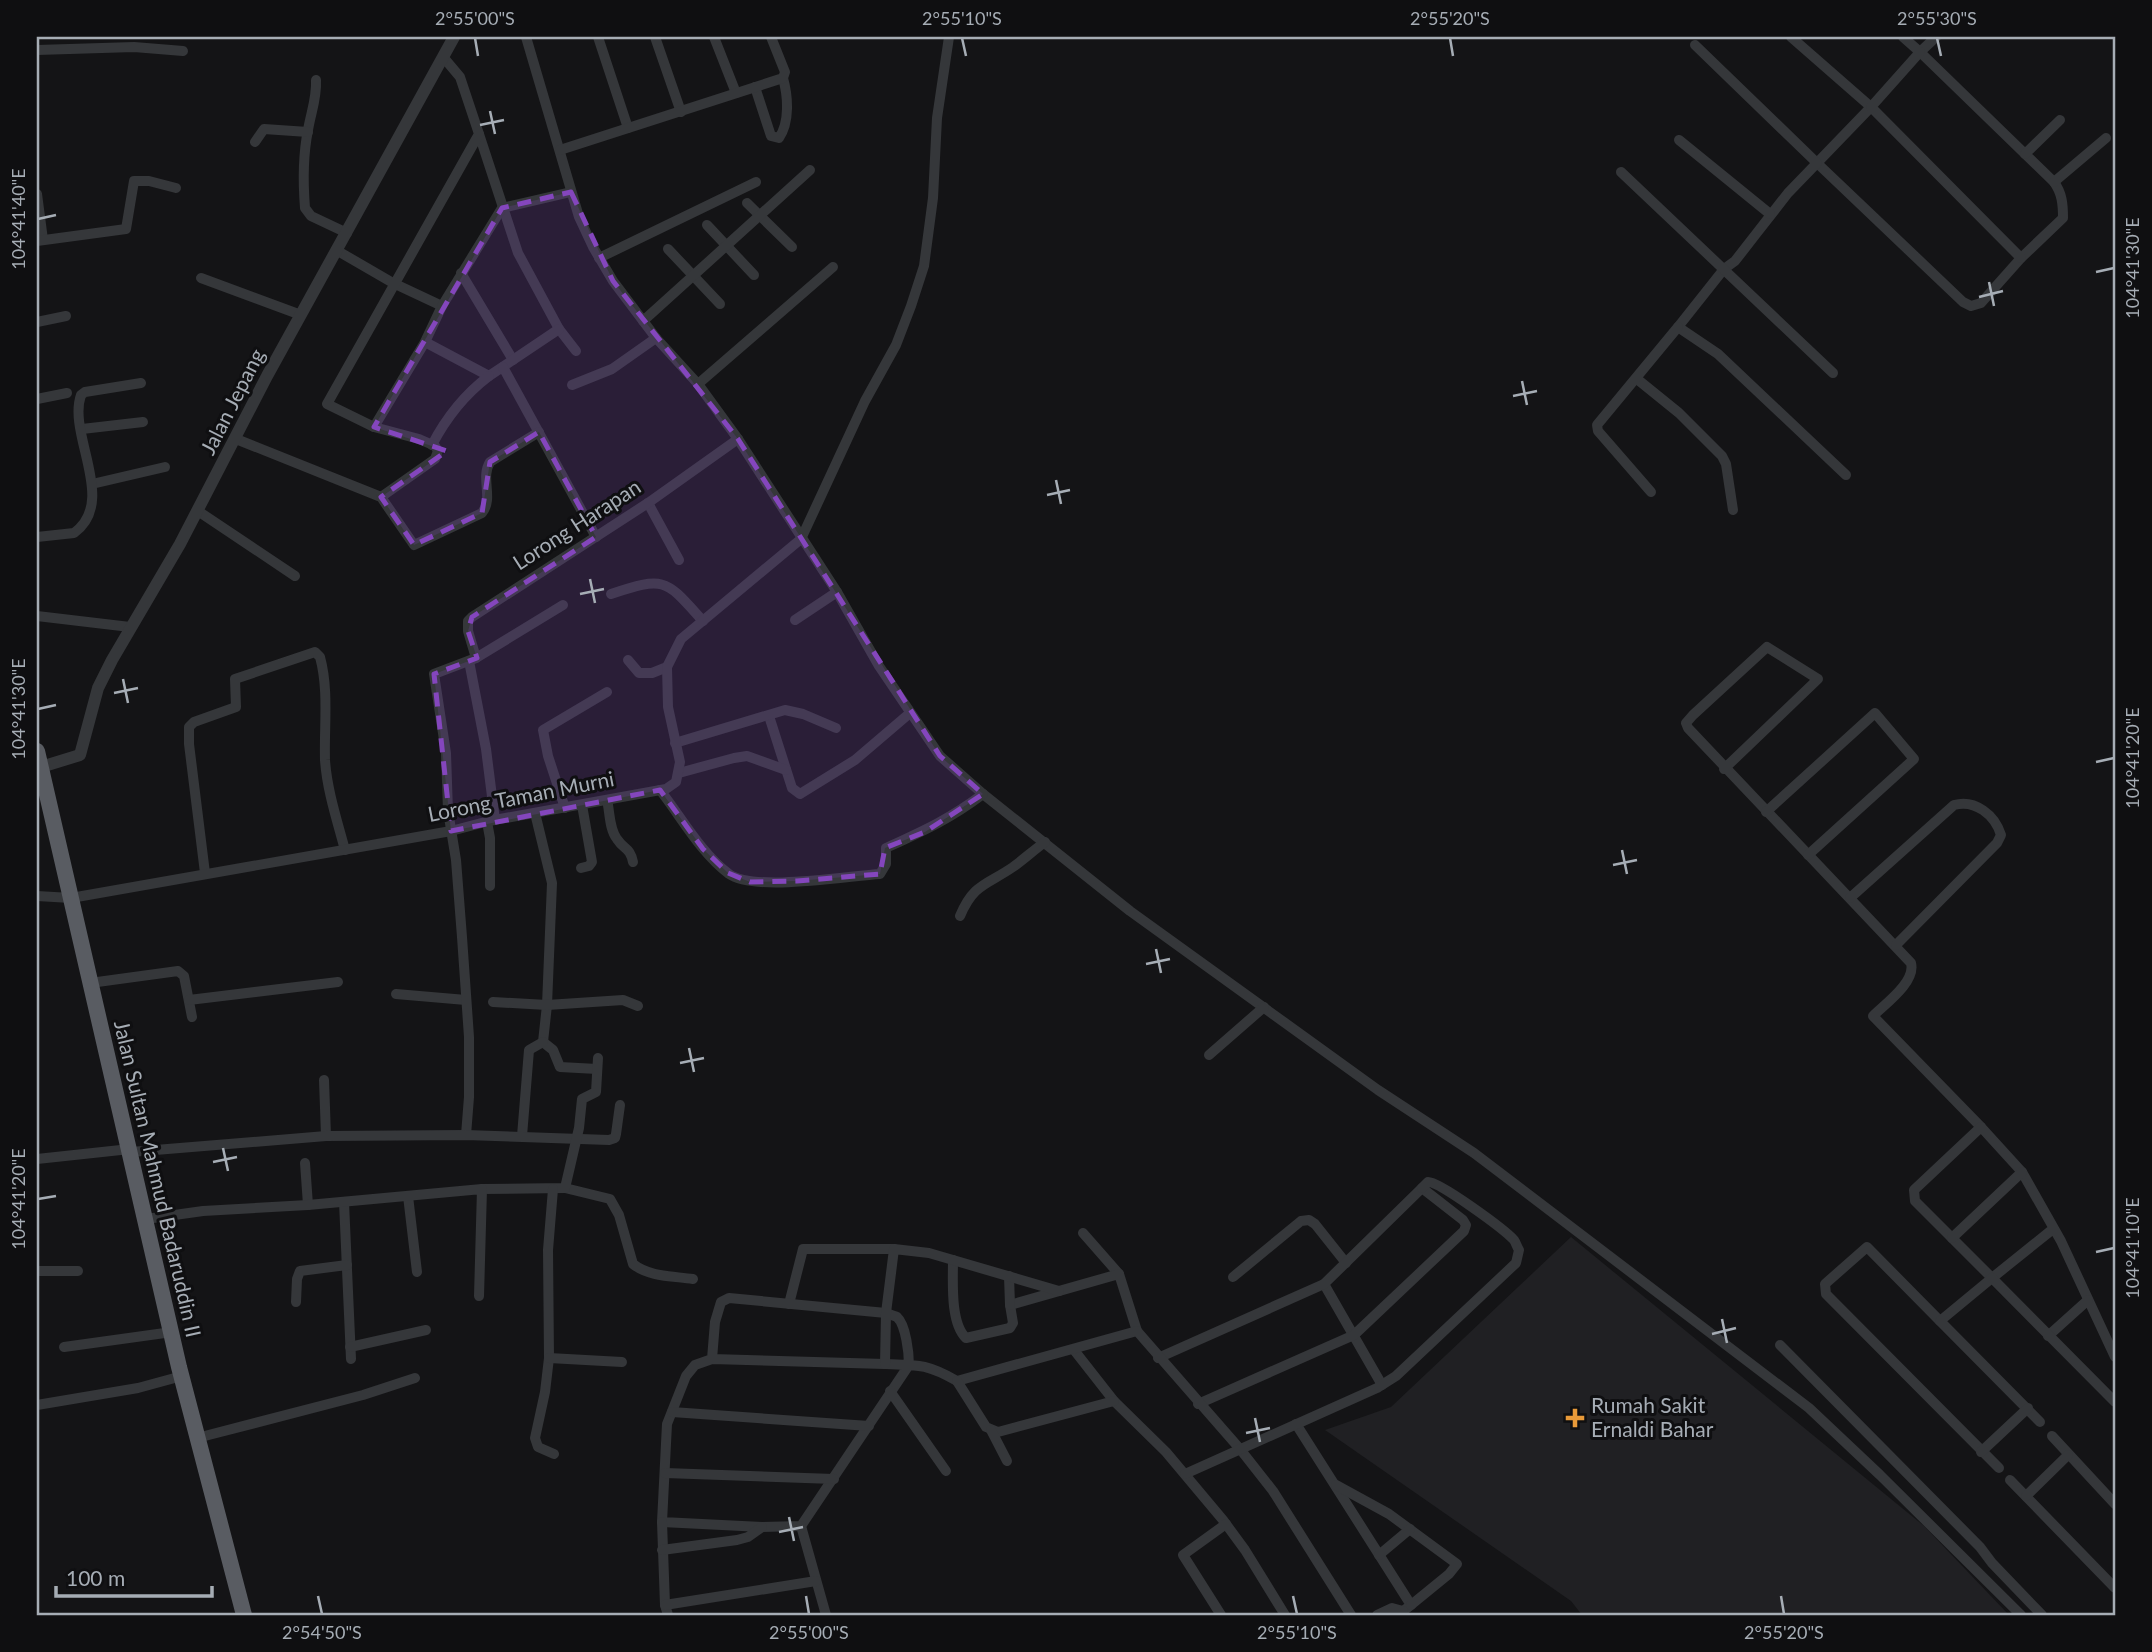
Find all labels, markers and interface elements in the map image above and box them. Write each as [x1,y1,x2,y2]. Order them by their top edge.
text: 2°55'00"S [435,7,515,29]
text: 2°55'10"S [922,7,1002,29]
text: 2°55'20"S [1410,7,1490,29]
text: 2°55'30"S [1897,7,1977,29]
text: 104°41'40"E [7,168,29,270]
text: 104°41'30"E [2121,217,2143,319]
street label: Jalan Jepang [194,344,269,458]
street label: Lorong Harapan [508,473,645,574]
text: 104°41'30"E [7,658,29,760]
text: 104°41'20"E [2121,707,2143,809]
street label: Lorong Taman Murni [426,765,616,826]
street label: Jalan Sultan Mahmud Badaruddin II [110,1018,207,1340]
text: 104°41'20"E [7,1148,29,1250]
text: 104°41'10"E [2121,1197,2143,1299]
place label: Rumah Sakit Ernaldi Bahar [1591,1392,1714,1441]
marker: Rumah Sakit Ernaldi Bahar [1565,1408,1585,1428]
scale bar [56,1554,212,1598]
text: 100 m [66,1565,125,1590]
text: 2°54'50"S [282,1621,362,1643]
text: 2°55'00"S [769,1621,849,1643]
text: 2°55'10"S [1257,1621,1337,1643]
text: 2°55'20"S [1744,1621,1824,1643]

